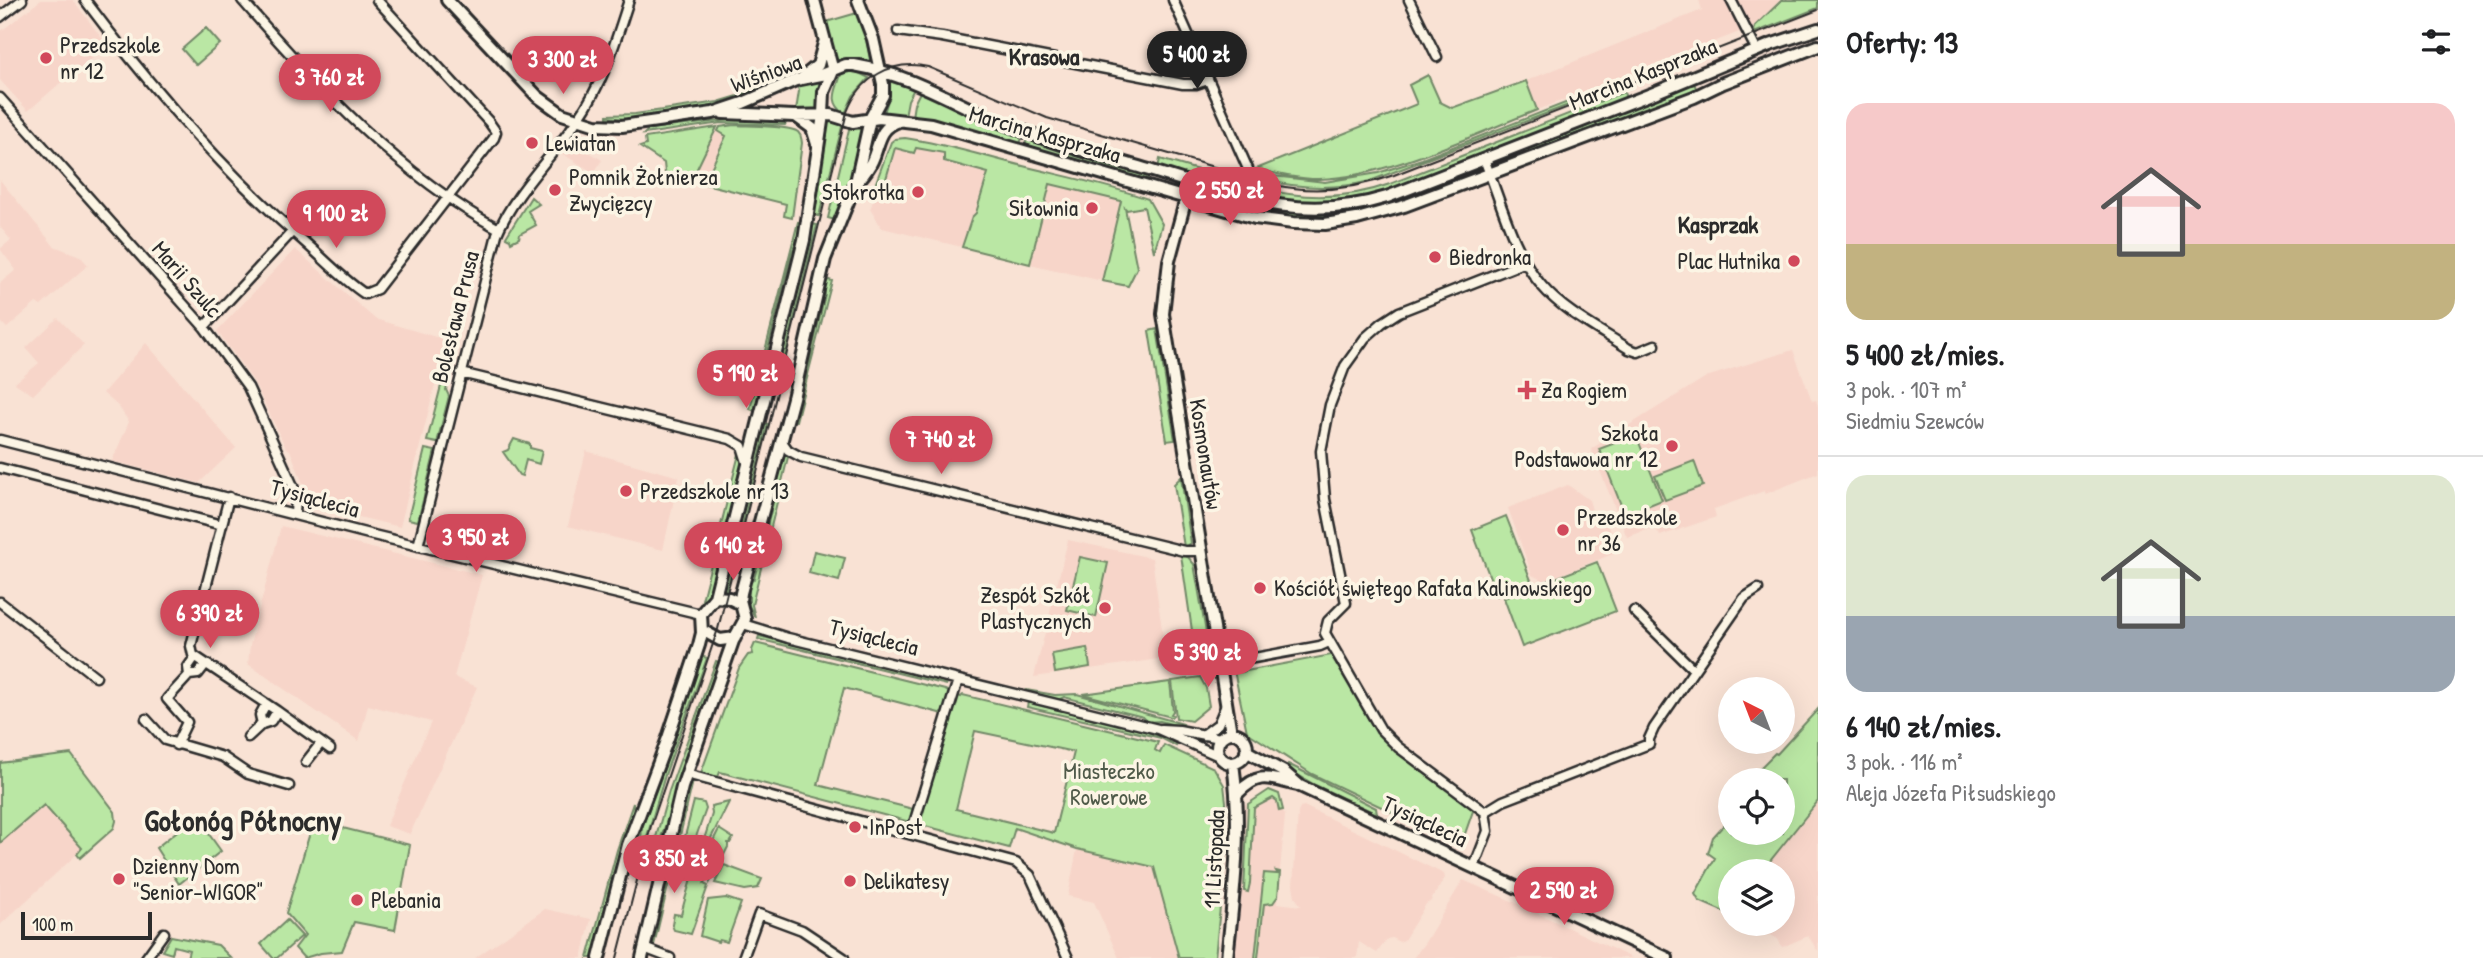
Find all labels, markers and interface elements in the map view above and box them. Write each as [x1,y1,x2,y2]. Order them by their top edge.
text: Oferty: 13 [1846,22,1958,62]
icon: filters [2417,23,2455,61]
place label: Przedszkole nr 12 [60,29,161,86]
street label: Marcina Kasprzaka [1565,30,1721,117]
pin: 5 400 zł [1125,32,1269,91]
pin: 3 300 zł [491,36,635,96]
text: 5 400 zł [1163,38,1231,69]
district label: Krasowa [1009,40,1080,72]
text: 3 300 zł [528,43,598,74]
street label: Wiśniowa [726,46,805,100]
marker: Przedszkole nr 12 [38,50,54,66]
pin: 3 760 zł [258,54,402,114]
text: 3 760 zł [295,61,365,92]
street label: Marcina Kasprzaka [966,97,1125,170]
place label: Lewiatan [546,127,616,158]
marker: Lewiatan [524,135,540,151]
icon: home [2088,149,2214,275]
place label: Pomnik Żołnierza Zwycięzcy [569,161,717,218]
pin: 2 550 zł [1158,168,1302,227]
text: 2 550 zł [1195,174,1265,205]
place label: Stokrotka [822,176,904,207]
marker: Pomnik Żołnierza Zwycięzcy [547,182,563,198]
marker: Stokrotka [910,184,926,200]
pin: 9 100 zł [264,190,408,250]
place label: Siłownia [1009,192,1078,223]
text: 9 100 zł [303,197,369,228]
marker: Siłownia [1084,200,1100,216]
district label: Kasprzak [1678,208,1758,241]
street label: Marii Szulc [146,234,229,324]
place label: Biedronka [1449,241,1531,272]
place label: Plac Hutnika [1678,245,1780,276]
street label: Bolesława Prusa [423,248,486,386]
marker: Biedronka [1427,249,1443,265]
marker: Plac Hutnika [1786,253,1802,269]
text: 5 400 zł/mies. [1846,334,2005,374]
pin: 5 190 zł [674,350,818,410]
text: 5 190 zł [713,357,779,388]
place label: Za Rogiem [1541,374,1627,405]
text: 3 pok. · 107 m² [1846,374,1967,405]
marker: Za Rogiem [1519,382,1535,398]
street label: Kosmonautów [1182,396,1231,511]
text: Siedmiu Szewców [1846,405,1984,436]
pin: 7 740 zł [869,416,1013,476]
place label: Szkoła Podstawowa nr 12 [1514,417,1658,474]
text: 7 740 zł [906,423,976,454]
marker: Szkoła Podstawowa nr 12 [1664,438,1680,454]
street label: Tysiąclecia [267,471,363,524]
place label: Przedszkole nr 13 [640,475,789,506]
marker: Przedszkole nr 13 [618,483,634,499]
place label: Przedszkole nr 36 [1577,501,1678,558]
pin: 3 950 zł [404,514,548,574]
text: 3 950 zł [442,521,510,552]
icon: home [2088,521,2214,647]
pin: 6 140 zł [661,522,805,582]
marker: Przedszkole nr 36 [1555,522,1571,538]
text: 6 140 zł [700,529,766,560]
place label: Kościół świętego Rafała Kalinowskiego [1274,572,1592,603]
place label: Zespół Szkół Plastycznych [980,579,1091,636]
marker: Kościół świętego Rafała Kalinowskiego [1252,580,1268,596]
pin: 6 390 zł [138,590,282,650]
text: 6 390 zł [176,597,244,628]
marker: Zespół Szkół Plastycznych [1097,600,1113,616]
street label: Tysiąclecia [826,610,922,663]
pin: 5 390 zł [1136,630,1280,689]
text: 5 390 zł [1174,636,1242,667]
north arrow [1718,677,1796,754]
map controls [1718,677,1795,936]
text: 6 140 zł/mies. [1846,706,2001,746]
text: 3 pok. · 116 m² [1846,746,1962,777]
park label: Miasteczko Rowerowe [1063,755,1155,812]
button: locate [1718,768,1795,845]
text: Aleja Józefa Piłsudskiego [1846,777,2056,808]
street label: Tysiąclecia [1378,787,1473,854]
district label: Gołonóg Północny [144,800,342,841]
street label: 11 Listopada [1195,809,1232,909]
place label: InPost [869,811,923,842]
marker: InPost [847,819,863,835]
pin: 3 850 zł [602,836,746,895]
text: 3 850 zł [639,842,709,873]
place label: Dzienny Dom "Senior-WIGOR" [133,850,263,907]
button: layers [1718,859,1795,936]
place label: Delikatesy [864,865,950,896]
pin: 2 590 zł [1492,867,1636,927]
marker: Dzienny Dom "Senior-WIGOR" [111,871,127,887]
marker: Delikatesy [842,873,858,889]
text: 2 590 zł [1530,874,1598,905]
place label: Plebania [371,884,440,915]
marker: Plebania [349,892,365,908]
scale bar [21,909,152,941]
text: 100 m [32,911,73,937]

